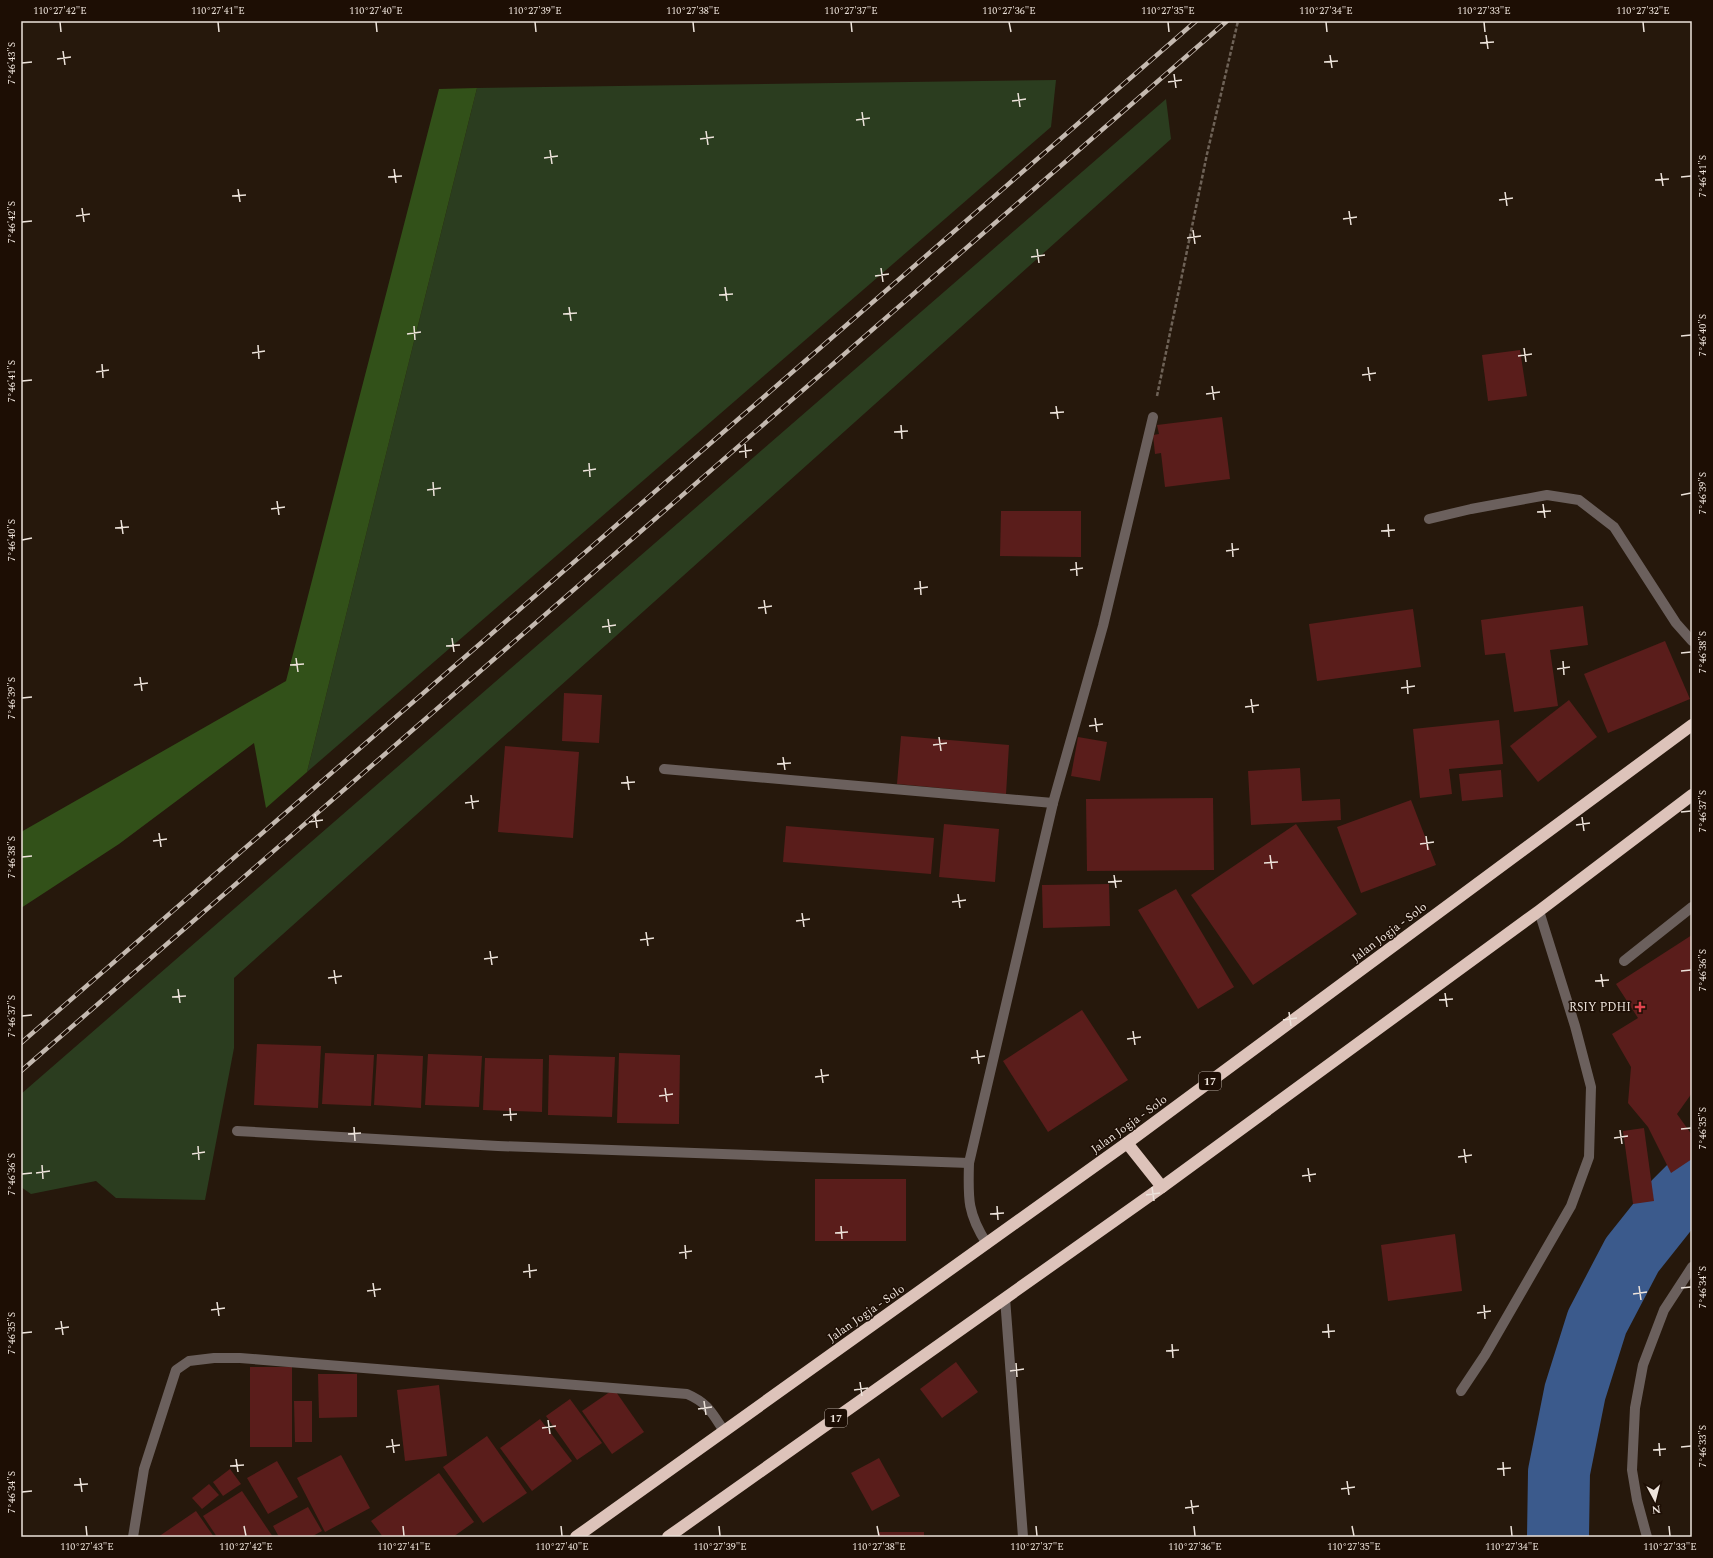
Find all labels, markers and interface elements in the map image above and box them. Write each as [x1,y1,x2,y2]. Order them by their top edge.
text: 110°27'42"E [33,3,87,19]
text: 110°27'41"E [191,3,245,19]
text: 110°27'40"E [349,3,403,19]
text: 110°27'39"E [508,3,562,19]
text: 110°27'38"E [666,3,720,19]
text: 110°27'37"E [824,3,878,19]
text: 110°27'36"E [982,3,1036,19]
text: 110°27'35"E [1141,3,1195,19]
text: 110°27'34"E [1299,3,1353,19]
text: 110°27'33"E [1457,3,1511,19]
text: 110°27'32"E [1616,3,1670,19]
text: 7°46'43"S [4,42,20,84]
text: 7°46'41"S [1695,155,1711,197]
text: 7°46'42"S [4,201,20,243]
text: 7°46'40"S [1695,314,1711,356]
text: 7°46'41"S [4,360,20,402]
text: 7°46'39"S [1695,472,1711,514]
text: 7°46'40"S [4,519,20,561]
text: 7°46'38"S [1695,631,1711,673]
text: 7°46'39"S [4,677,20,719]
text: 7°46'37"S [1695,790,1711,832]
text: 7°46'38"S [4,836,20,878]
street label: Jalan Jogja - Solo [1348,898,1431,967]
text: 7°46'36"S [1695,949,1711,991]
text: 7°46'37"S [4,995,20,1037]
place label: RSIY PDHI [1569,998,1631,1017]
marker: RSIY PDHI [1634,1001,1646,1013]
road number: 17 [1199,1072,1221,1090]
street label: Jalan Jogja - Solo [1087,1090,1171,1159]
text: 7°46'35"S [1695,1107,1711,1149]
text: 7°46'36"S [4,1153,20,1195]
text: 7°46'34"S [1695,1266,1711,1308]
street label: Jalan Jogja - Solo [824,1280,909,1347]
text: 7°46'35"S [4,1312,20,1354]
road number: 17 [825,1409,847,1427]
text: 7°46'33"S [1695,1425,1711,1467]
text: 7°46'34"S [4,1471,20,1513]
north arrow [1635,1480,1675,1520]
text: N [1651,1500,1662,1518]
text: 110°27'43"E [60,1539,114,1555]
text: 110°27'42"E [219,1539,273,1555]
text: 110°27'41"E [377,1539,431,1555]
text: 110°27'40"E [535,1539,589,1555]
text: 110°27'39"E [693,1539,747,1555]
text: 110°27'38"E [852,1539,906,1555]
text: 110°27'37"E [1010,1539,1064,1555]
text: 110°27'36"E [1168,1539,1222,1555]
text: 110°27'35"E [1327,1539,1381,1555]
text: 110°27'34"E [1485,1539,1539,1555]
text: 110°27'33"E [1643,1539,1697,1555]

